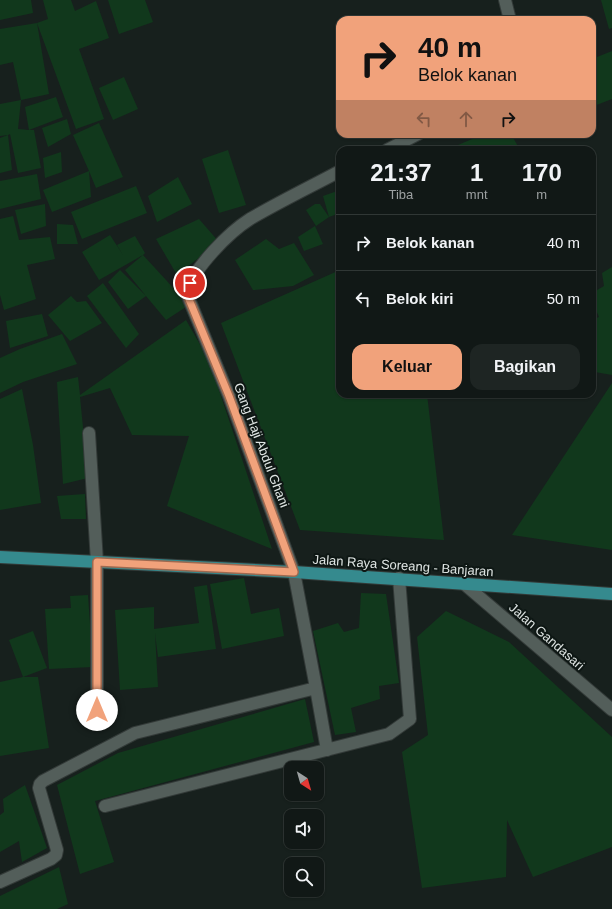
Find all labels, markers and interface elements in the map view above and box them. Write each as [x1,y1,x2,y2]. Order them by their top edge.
icon: right [352,32,404,84]
text: 40 m [418,32,482,63]
text: Belok kanan [418,65,517,85]
icon: left [413,108,435,130]
icon: ahead [455,108,477,130]
icon: right [497,108,519,130]
text: 21:37 [370,159,432,186]
text: 1 [470,159,483,186]
text: 170 [522,159,562,186]
text: Tiba [389,187,413,202]
text: mnt [466,187,488,202]
text: m [536,187,547,202]
icon: right [352,232,374,254]
text: Belok kanan [386,234,474,251]
text: 40 m [547,234,580,251]
pin [173,266,207,300]
icon: arrive [179,272,201,294]
icon: left [352,288,374,310]
text: Belok kiri [386,290,454,307]
text: 50 m [547,290,580,307]
button: Keluar [352,344,462,390]
button: Bagikan [470,344,580,390]
street label: Gang Haji Abdul Ghani [231,381,292,510]
street label: Jalan Raya Soreang - Banjaran [312,552,494,579]
street label: Jalan Gandasari [506,600,587,673]
position arrow [76,689,118,731]
north arrow [284,761,324,801]
map controls [284,761,324,897]
button: sound [284,809,324,849]
button: search [284,857,324,897]

